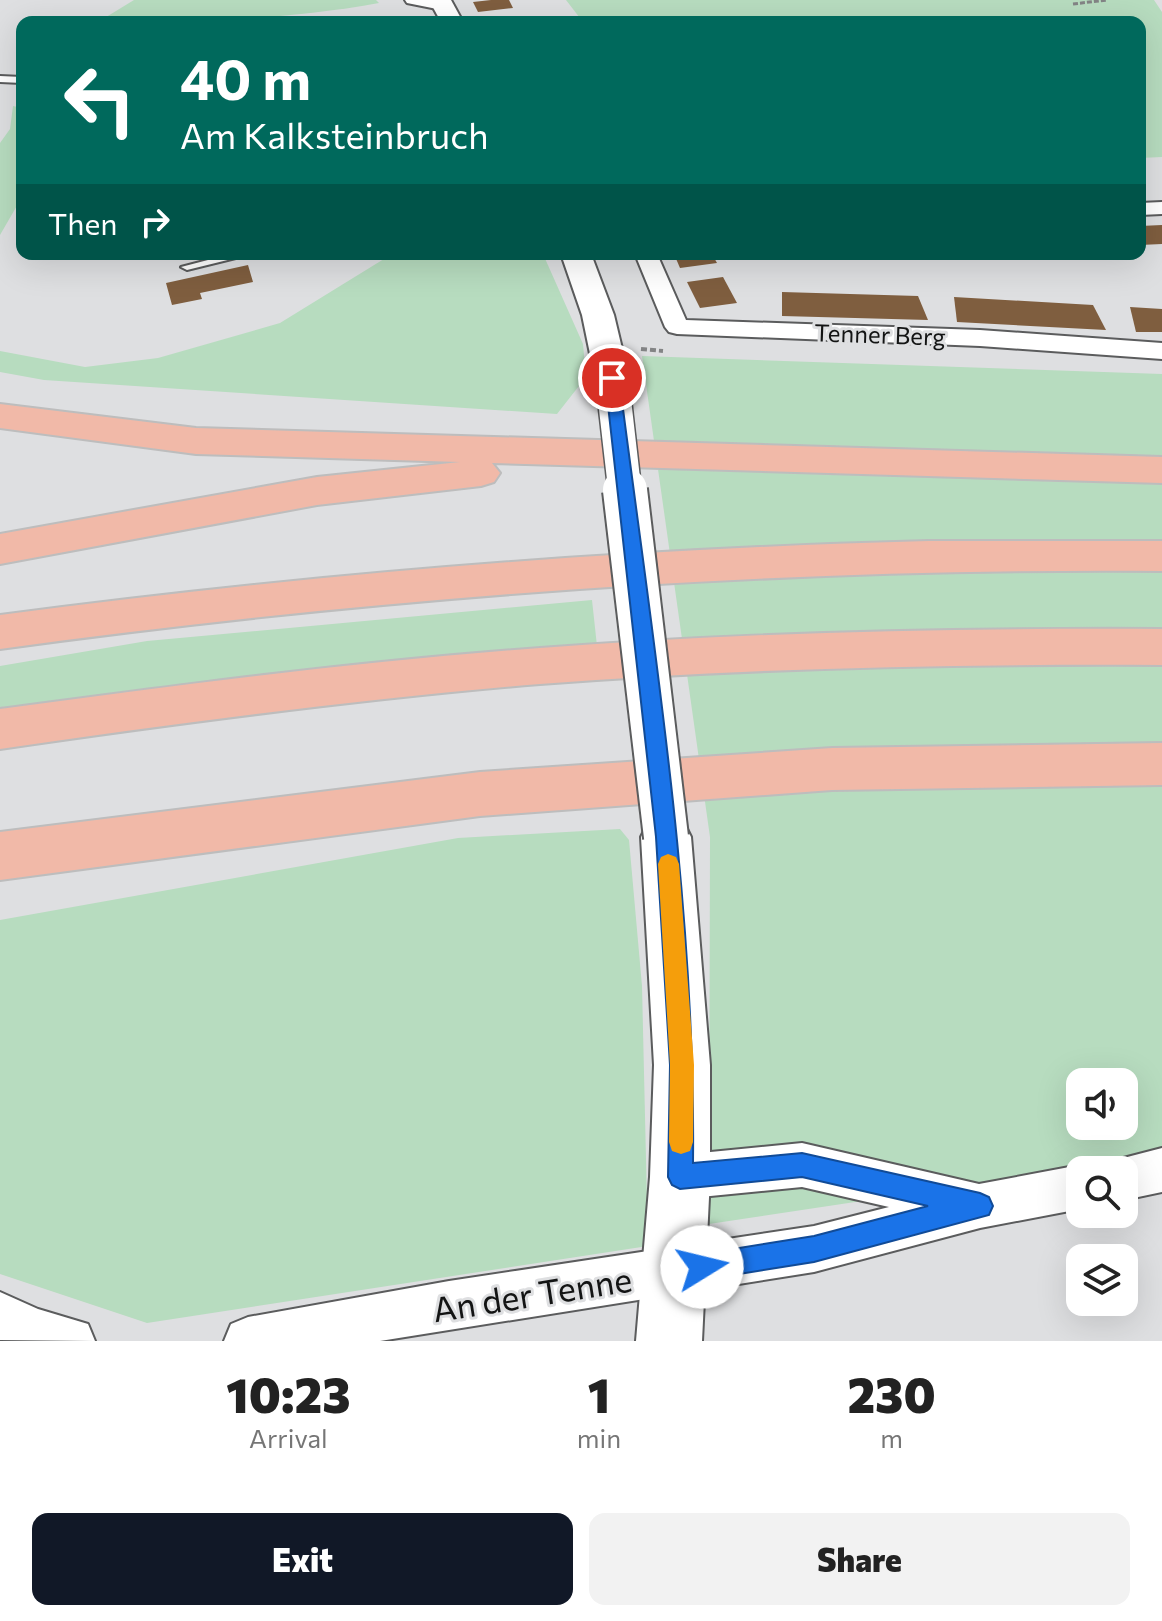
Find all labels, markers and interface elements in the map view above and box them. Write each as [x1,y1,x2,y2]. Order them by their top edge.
text: 40 m [180,43,311,112]
icon: left [48,48,152,152]
text: Am Kalksteinbruch [180,112,489,156]
icon: right [133,200,177,244]
text: Then [48,204,117,241]
street label: Tenner Berg [814,317,946,351]
pin [578,344,646,412]
icon: arrive [590,356,634,400]
map controls [1066,1068,1138,1316]
button: sound [1066,1068,1138,1140]
button: search [1066,1156,1138,1228]
position arrow [660,1225,744,1309]
button: layers [1066,1244,1138,1316]
street label: An der Tenne [429,1257,635,1329]
text: 10:23 [226,1364,350,1423]
text: 1 [588,1364,610,1423]
text: 230 [847,1364,936,1423]
text: Arrival [249,1422,328,1453]
text: min [577,1422,621,1453]
text: m [880,1422,903,1453]
button: Exit [32,1513,573,1605]
button: Share [589,1513,1130,1605]

